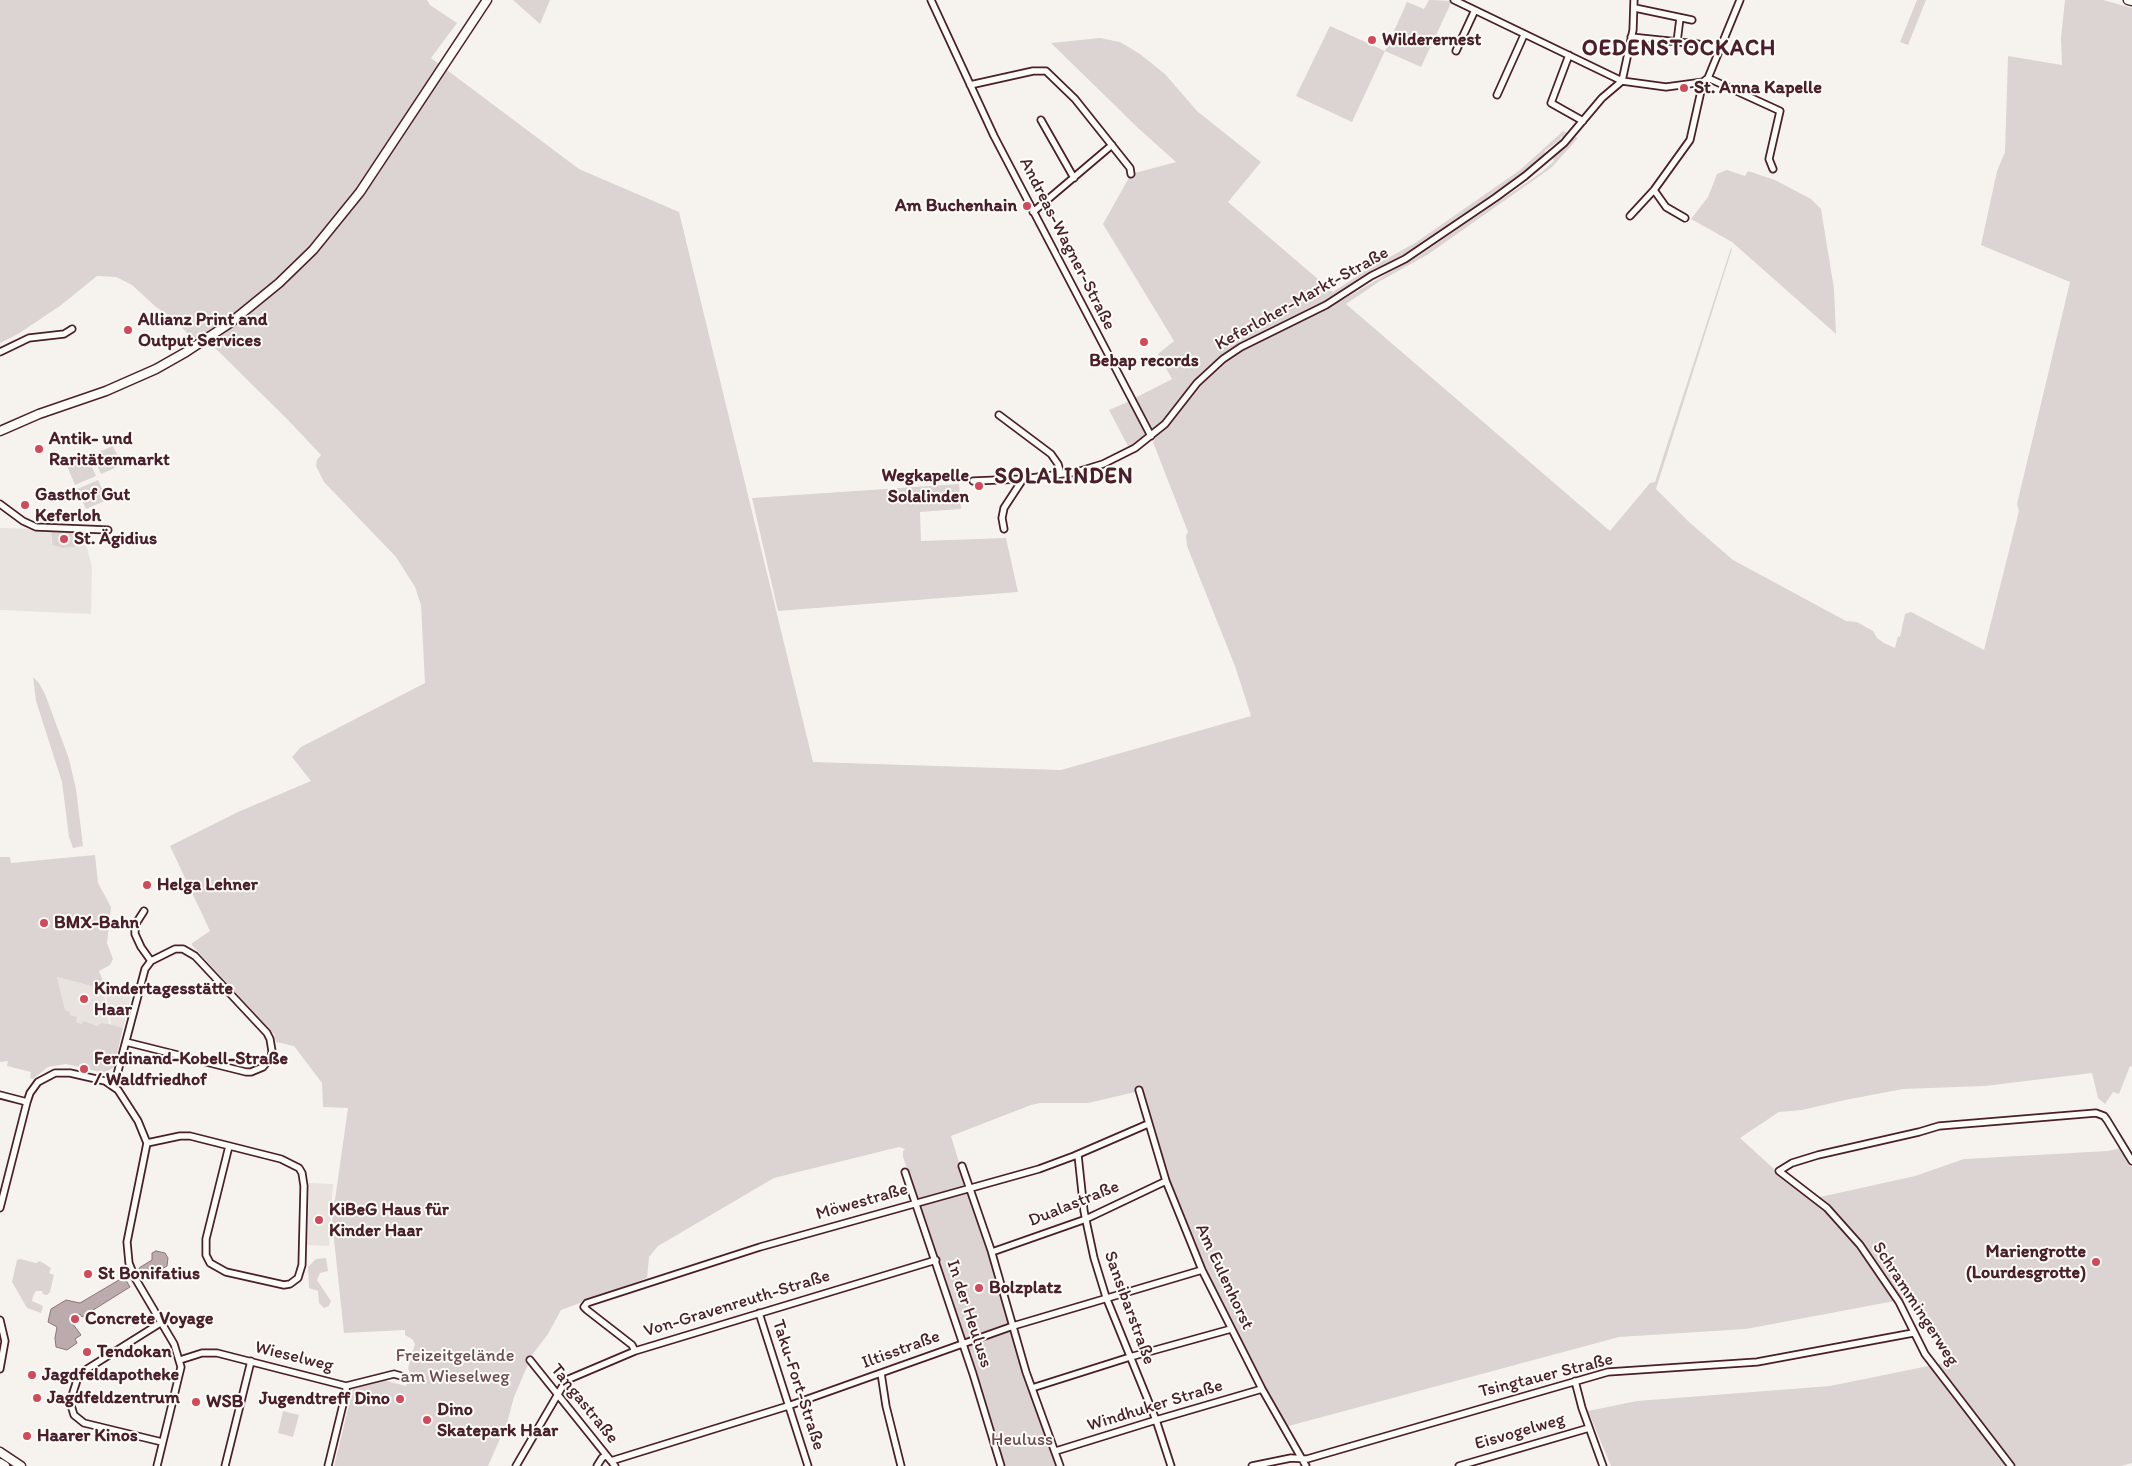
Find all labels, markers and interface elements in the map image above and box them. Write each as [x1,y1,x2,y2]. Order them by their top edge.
place label: Wilderernest [1382,29,1481,51]
marker: Wilderernest [1366,34,1378,46]
district label: OEDENSTOCKACH [1580,36,1778,62]
place label: St. Anna Kapelle [1694,77,1822,99]
marker: St. Anna Kapelle [1678,82,1690,94]
street label: Andreas-Wagner-Straße [1014,154,1120,334]
place label: Am Buchenhain [895,195,1017,217]
marker: Am Buchenhain [1021,200,1033,212]
street label: Keferloher-Markt-Straße [1211,242,1393,356]
place label: Allianz Print and Output Services [138,309,267,352]
marker: Allianz Print and Output Services [122,324,134,336]
marker: Bebap records [1138,336,1150,348]
place label: Bebap records [1089,350,1199,372]
place label: Antik- und Raritätenmarkt [49,428,170,470]
marker: Antik- und Raritätenmarkt [33,443,45,455]
district label: SOLALINDEN [993,464,1135,490]
place label: Wegkapelle Solalinden [881,465,969,508]
marker: Wegkapelle Solalinden [973,480,985,492]
place label: Gasthof Gut Keferloh [35,484,130,526]
marker: Gasthof Gut Keferloh [19,499,31,511]
place label: St. Ägidius [74,528,157,550]
marker: St. Ägidius [58,533,70,545]
place label: Helga Lehner [157,874,258,896]
marker: Helga Lehner [141,879,153,891]
place label: BMX-Bahn [54,912,139,934]
marker: BMX-Bahn [38,917,50,929]
place label: Kindertagesstätte Haar [94,978,233,1021]
marker: Kindertagesstätte Haar [78,993,90,1005]
place label: Ferdinand-Kobell-Straße / Waldfriedhof [94,1048,288,1090]
marker: Ferdinand-Kobell-Straße / Waldfriedhof [78,1063,90,1075]
street label: Dualastraße [1025,1176,1123,1232]
street label: Möwestraße [814,1179,910,1225]
place label: KiBeG Haus für Kinder Haar [329,1199,449,1242]
marker: KiBeG Haus für Kinder Haar [313,1214,325,1226]
street label: Am Eulenhorst [1190,1221,1258,1333]
street label: Schrammingerweg [1867,1238,1963,1370]
place label: Mariengrotte (Lourdesgrotte) [1966,1241,2086,1284]
street label: Sansibarstraße [1098,1248,1160,1368]
marker: Mariengrotte (Lourdesgrotte) [2090,1256,2102,1268]
street label: In der Heuluss [941,1257,997,1371]
place label: St Bonifatius [98,1263,200,1285]
street label: Von-Gravenreuth-Straße [641,1265,833,1343]
marker: St Bonifatius [82,1268,94,1280]
place label: Bolzplatz [989,1277,1062,1299]
marker: Bolzplatz [973,1282,985,1294]
place label: Concrete Voyage [85,1308,214,1330]
marker: Concrete Voyage [69,1313,81,1325]
street label: Taku-Fort-Straße [767,1317,829,1453]
street label: Iltisstraße [859,1326,943,1374]
street label: Wieselweg [252,1337,336,1377]
place label: Tendokan [97,1341,172,1363]
park label: Freizeitgelände am Wieselweg [396,1345,514,1388]
marker: Tendokan [81,1346,93,1358]
street label: Tsingtauer Straße [1477,1349,1615,1403]
street label: Tangastraße [545,1360,623,1448]
place label: Jagdfeldapotheke [42,1364,179,1386]
marker: Jagdfeldapotheke [26,1369,38,1381]
street label: Windhuker Straße [1085,1375,1225,1437]
place label: Jagdfeldzentrum [47,1387,180,1409]
place label: Jugendtreff Dino [259,1388,390,1410]
place label: WSB [206,1391,243,1413]
marker: Jagdfeldzentrum [31,1392,43,1404]
marker: Jugendtreff Dino [394,1393,406,1405]
marker: WSB [190,1396,202,1408]
place label: Dino Skatepark Haar [437,1399,558,1442]
street label: Eisvogelweg [1472,1409,1568,1455]
marker: Dino Skatepark Haar [421,1414,433,1426]
place label: Haarer Kinos [37,1425,138,1447]
park label: Heuluss [991,1429,1053,1451]
marker: Haarer Kinos [21,1430,33,1442]

